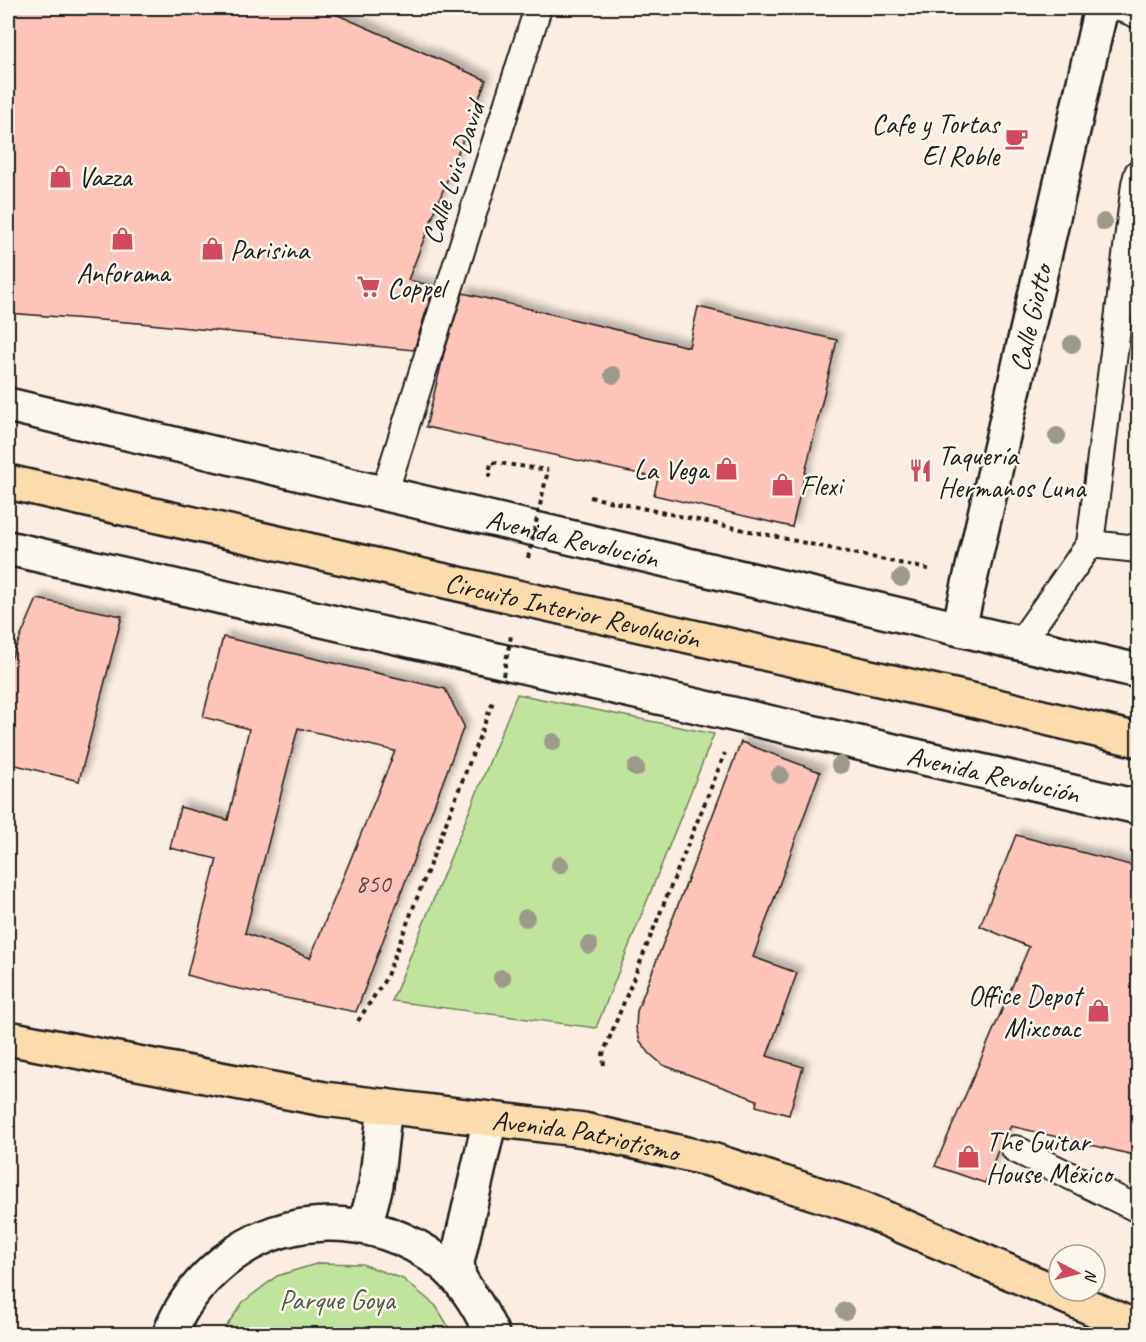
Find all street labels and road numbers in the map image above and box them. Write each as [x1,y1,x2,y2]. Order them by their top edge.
street label: Calle Luis David [414,94,494,249]
street label: Calle Giotto [1001,258,1060,375]
street label: Avenida Revolución [483,501,663,575]
street label: Circuito Interior Revolución [442,564,705,656]
street label: Avenida Revolución [904,737,1084,811]
street label: Avenida Patriotismo [490,1102,685,1170]

